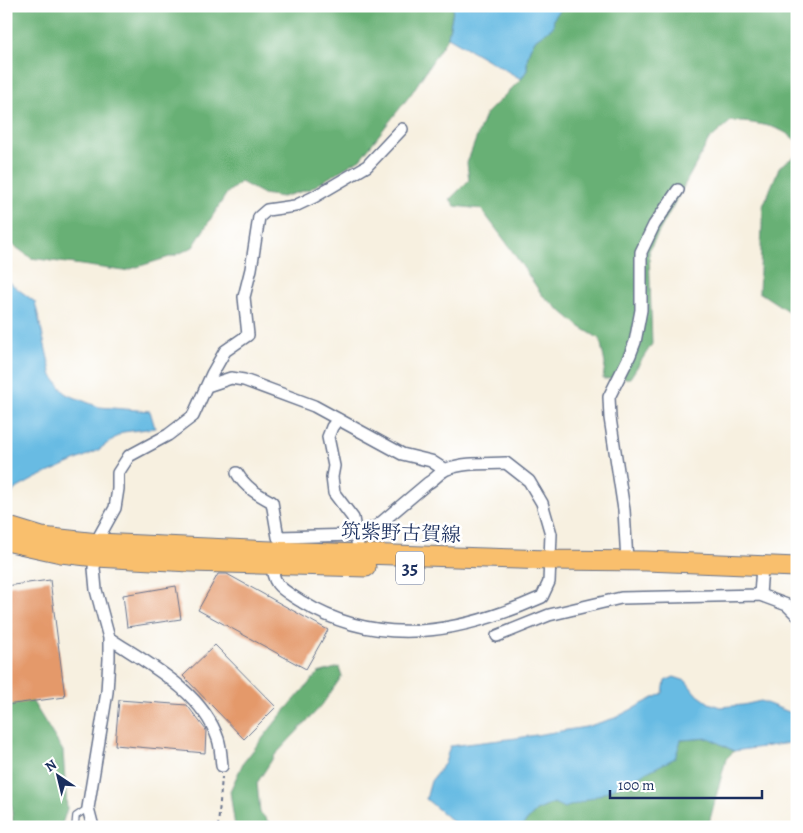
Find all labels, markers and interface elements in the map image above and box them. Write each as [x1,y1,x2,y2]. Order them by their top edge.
street label: 筑紫野古賀線 [341,517,461,549]
road number: 35 [396,552,424,584]
north arrow [32,750,82,800]
text: N [41,755,60,776]
scale bar [610,768,763,800]
text: 100 m [618,775,655,795]

